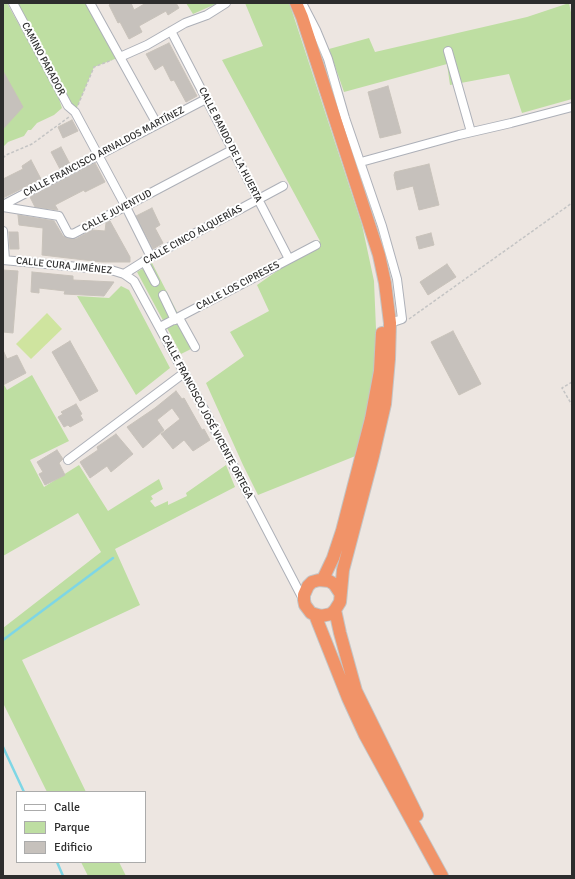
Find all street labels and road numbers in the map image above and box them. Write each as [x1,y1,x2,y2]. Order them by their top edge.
street label: CAMINO PARADOR [19,20,67,98]
street label: CALLE BANDO DE LA HUERTA [196,85,264,205]
street label: CALLE FRANCISCO ARNALDOS MARTÍNEZ [21,104,187,200]
street label: CALLE JUVENTUD [80,187,154,235]
street label: CALLE CINCO ALQUERÍAS [141,203,245,267]
street label: CALLE CURA JIMÉNEZ [15,255,113,277]
street label: CALLE LOS CIPRESES [194,259,282,313]
street label: CALLE FRANCISCO JOSÉ VICENTE ORTEGA [159,333,255,501]

